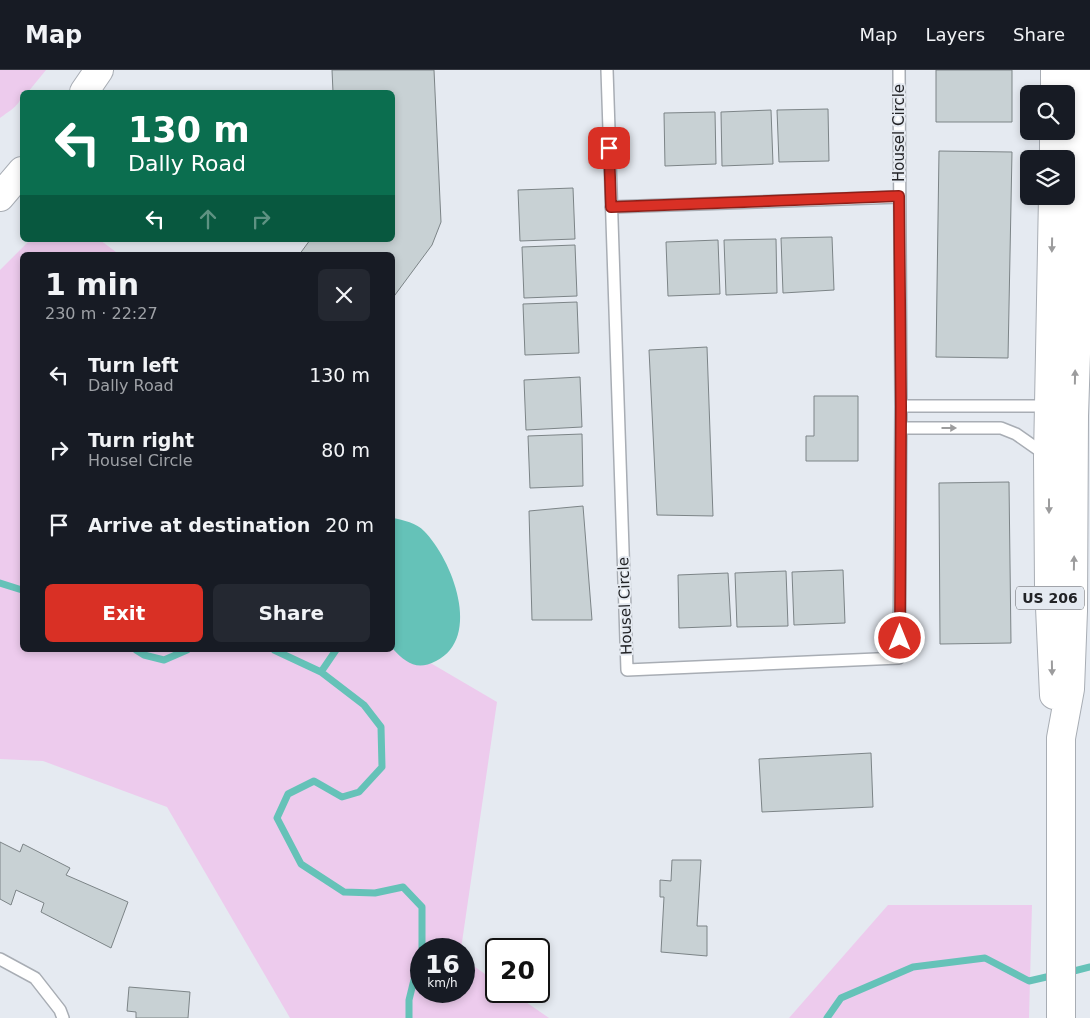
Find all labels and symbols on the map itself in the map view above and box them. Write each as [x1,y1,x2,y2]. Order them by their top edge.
street label: Housel Circle [890,84,908,182]
pin [588,127,630,169]
one-way arrow [1048,237,1056,253]
one-way arrow [1071,369,1079,385]
one-way arrow [942,424,958,432]
one-way arrow [1045,498,1053,514]
one-way arrow [1070,554,1078,570]
street label: Housel Circle [614,557,636,655]
road number: US 206 [1016,586,1084,610]
position arrow [873,611,925,663]
one-way arrow [1049,660,1057,676]
speed limit sign: 20 [485,938,550,1003]

